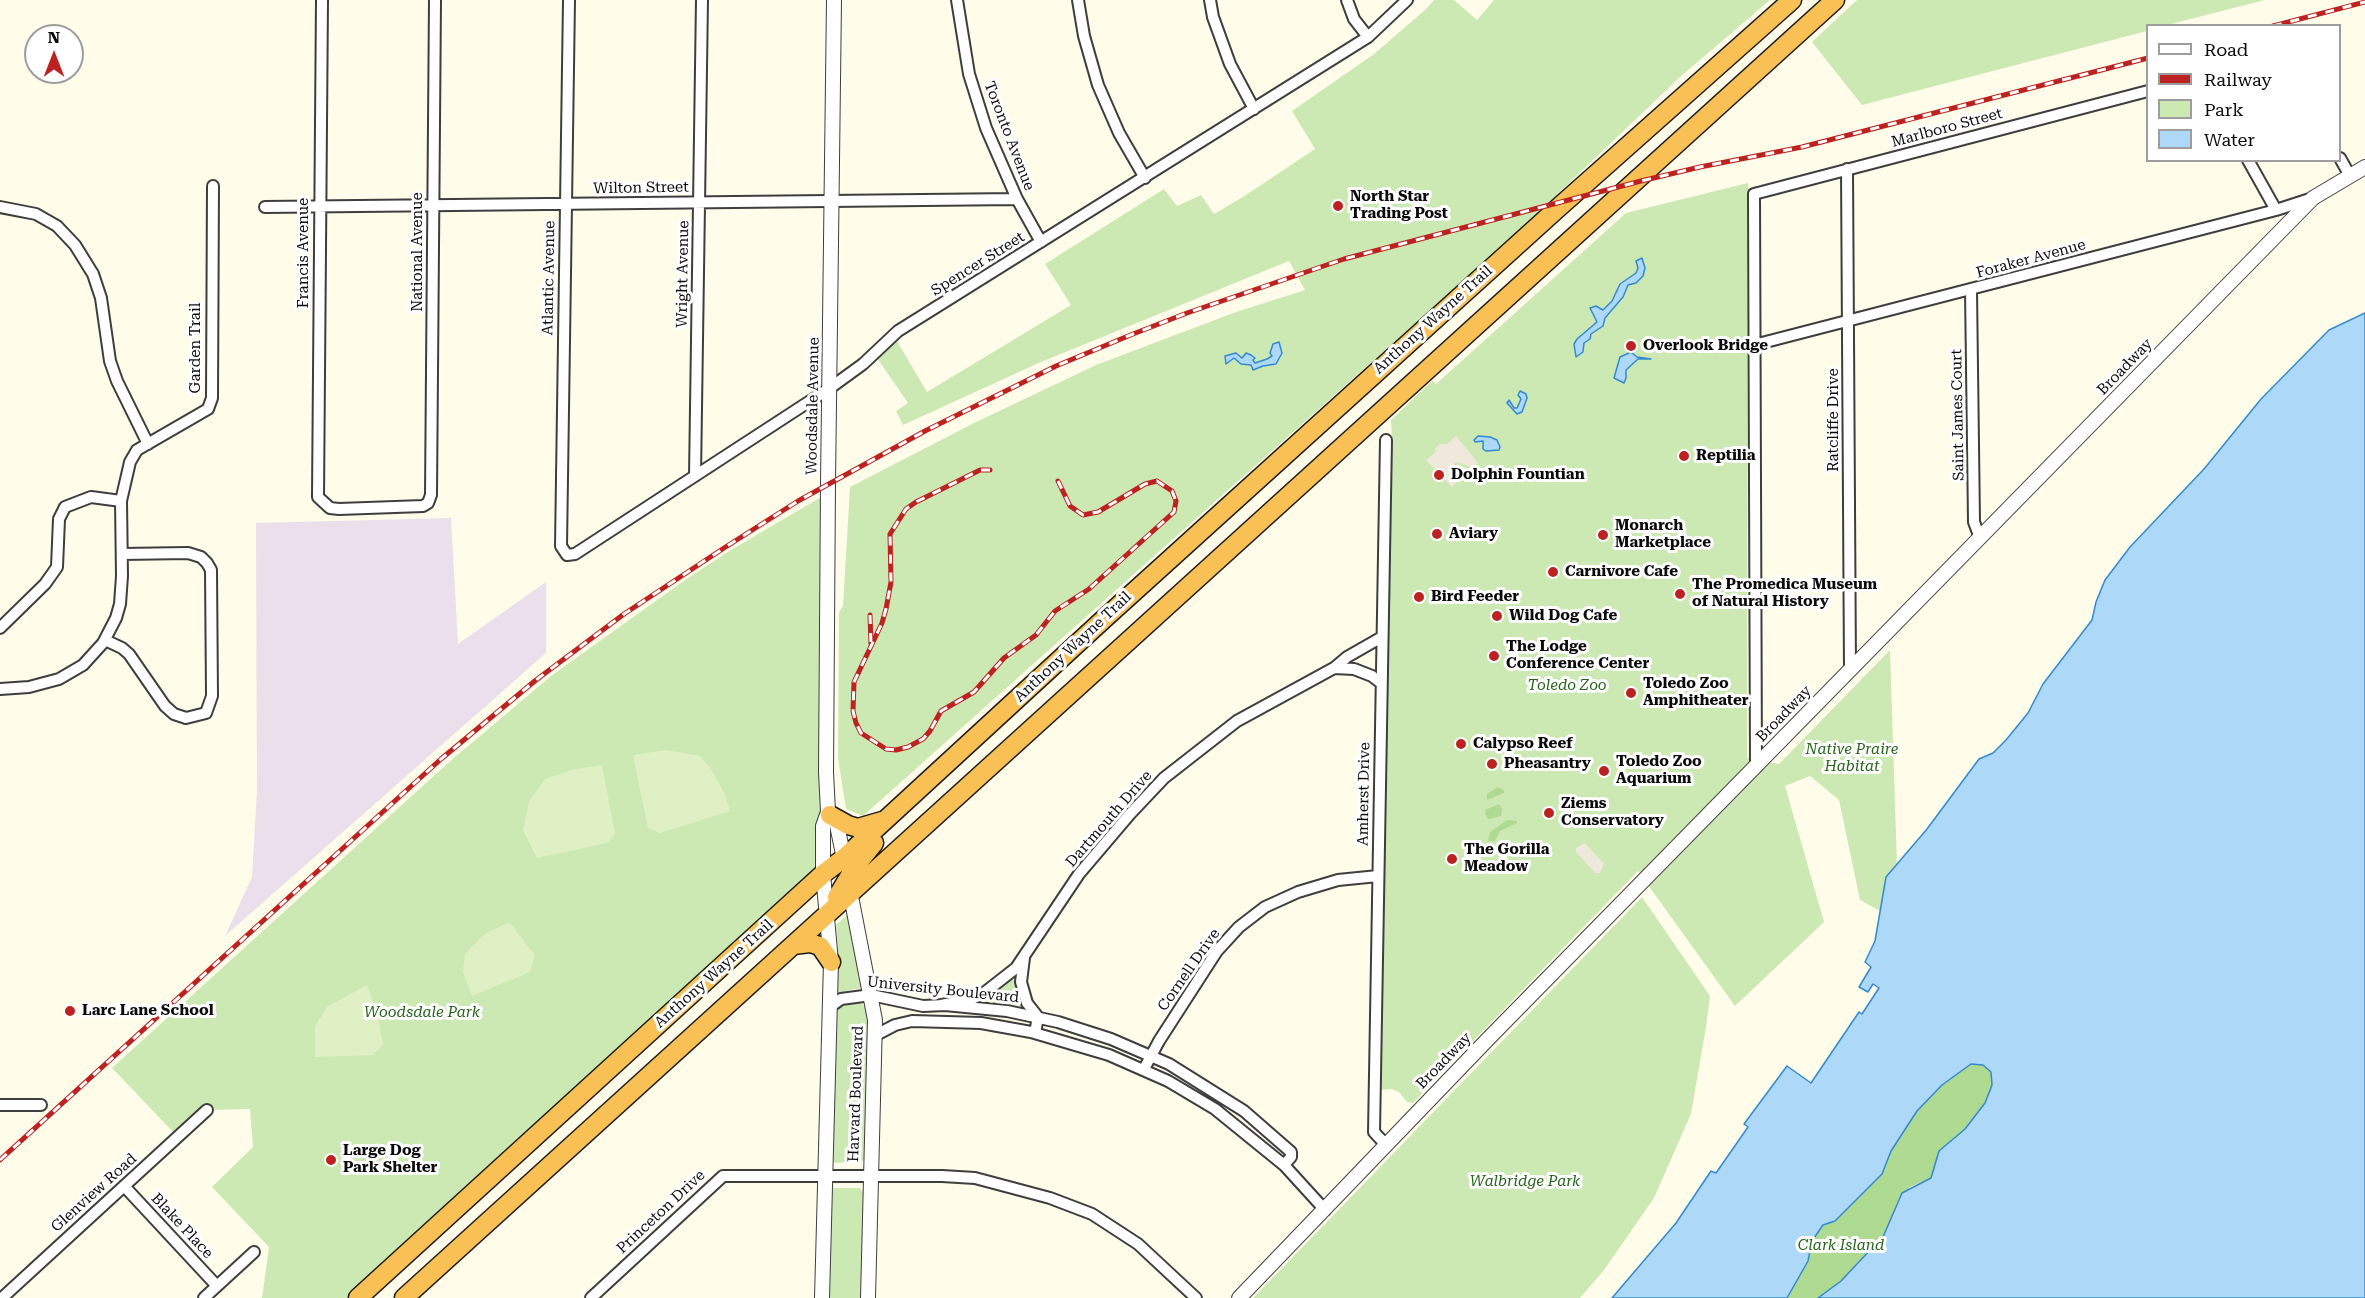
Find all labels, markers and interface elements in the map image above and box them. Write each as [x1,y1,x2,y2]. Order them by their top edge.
north arrow [24,24,84,84]
legend [2146,24,2341,162]
text: N [48,28,60,47]
text: Road [2204,39,2248,60]
text: Railway [2204,69,2272,90]
street label: Toronto Avenue [980,79,1038,193]
text: Park [2204,99,2244,120]
street label: Marlboro Street [1890,105,2004,151]
text: Water [2204,129,2255,150]
street label: Wilton Street [593,178,689,198]
place label: North Star Trading Post [1350,188,1448,223]
street label: National Avenue [409,192,427,312]
street label: Francis Avenue [295,198,313,308]
marker: North Star Trading Post [1331,199,1345,213]
street label: Atlantic Avenue [539,220,559,336]
street label: Wright Avenue [673,220,693,328]
street label: Spencer Street [928,228,1028,300]
street label: Foraker Avenue [1974,236,2088,282]
street label: Anthony Wayne Trail [1370,262,1496,378]
street label: Garden Trail [187,303,205,393]
street label: Broadway [2094,335,2156,399]
street label: Woodsdale Avenue [803,337,823,475]
place label: Overlook Bridge [1643,337,1768,355]
marker: Overlook Bridge [1624,339,1638,353]
street label: Saint James Court [1948,349,1968,481]
street label: Ratcliffe Drive [1825,368,1843,472]
place label: Reptilia [1696,447,1756,465]
marker: Reptilia [1677,449,1691,463]
place label: Dolphin Fountian [1451,466,1585,484]
marker: Dolphin Fountian [1432,468,1446,482]
place label: Monarch Marketplace [1615,517,1711,552]
place label: Aviary [1449,525,1498,543]
marker: Aviary [1430,527,1444,541]
marker: Monarch Marketplace [1596,528,1610,542]
place label: Carnivore Cafe [1565,563,1678,581]
marker: Carnivore Cafe [1546,565,1560,579]
place label: The Promedica Museum of Natural History [1692,576,1877,611]
marker: The Promedica Museum of Natural History [1673,587,1687,601]
street label: Anthony Wayne Trail [1011,588,1135,706]
place label: Bird Feeder [1431,588,1519,606]
marker: Bird Feeder [1412,590,1426,604]
place label: Wild Dog Cafe [1509,607,1617,625]
marker: Wild Dog Cafe [1490,609,1504,623]
place label: The Lodge Conference Center [1506,638,1649,673]
marker: The Lodge Conference Center [1487,649,1501,663]
place label: Toledo Zoo Amphitheater [1643,675,1749,710]
park label: Toledo Zoo [1527,677,1607,695]
street label: Broadway [1753,682,1815,746]
marker: Toledo Zoo Amphitheater [1624,686,1638,700]
place label: Calypso Reef [1473,735,1573,753]
marker: Calypso Reef [1454,737,1468,751]
park label: Native Praire Habitat [1806,741,1898,776]
street label: Amherst Drive [1354,742,1374,846]
place label: Toledo Zoo Aquarium [1616,753,1702,788]
place label: Pheasantry [1504,755,1591,773]
marker: Pheasantry [1485,757,1499,771]
marker: Toledo Zoo Aquarium [1597,764,1611,778]
street label: Dartmouth Drive [1062,767,1156,871]
place label: Ziems Conservatory [1561,795,1664,830]
marker: Ziems Conservatory [1542,806,1556,820]
place label: The Gorilla Meadow [1464,841,1549,876]
marker: The Gorilla Meadow [1445,852,1459,866]
street label: Anthony Wayne Trail [651,916,777,1032]
street label: Cornell Drive [1154,925,1224,1015]
street label: University Boulevard [866,973,1020,1007]
place label: Larc Lane School [82,1002,214,1020]
marker: Larc Lane School [63,1004,77,1018]
park label: Woodsdale Park [364,1004,480,1022]
street label: Harvard Boulevard [845,1026,867,1162]
street label: Broadway [1413,1029,1475,1093]
place label: Large Dog Park Shelter [343,1142,437,1177]
street label: Glenview Road [48,1150,140,1236]
marker: Large Dog Park Shelter [324,1153,338,1167]
street label: Princeton Drive [613,1166,709,1258]
park label: Walbridge Park [1470,1173,1580,1191]
street label: Blake Place [147,1190,217,1262]
park label: Clark Island [1798,1237,1884,1255]

